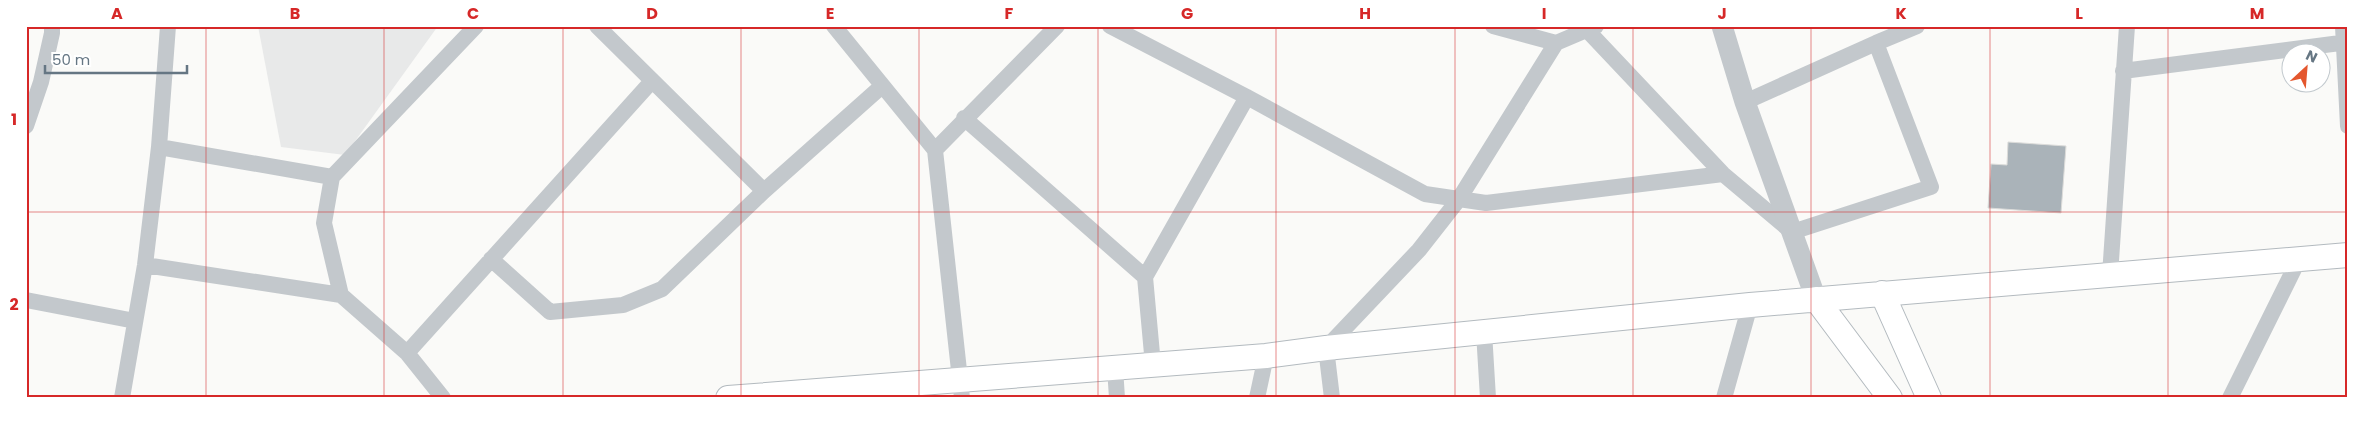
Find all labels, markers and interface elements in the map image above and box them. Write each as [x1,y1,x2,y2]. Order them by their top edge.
text: A [111,2,123,25]
text: B [290,2,300,25]
text: C [467,2,479,25]
text: D [646,2,658,25]
text: E [826,2,834,25]
text: F [1005,2,1014,25]
text: G [1181,2,1193,25]
text: H [1359,2,1371,25]
text: I [1542,2,1546,25]
text: J [1717,2,1727,25]
text: K [1895,2,1907,25]
text: L [2075,2,2083,25]
text: M [2250,2,2264,25]
scale bar [45,42,188,74]
north arrow [2282,42,2332,92]
text: N [2303,45,2321,68]
text: 50 m [52,49,90,70]
text: 1 [11,108,17,131]
text: 2 [9,293,19,316]

